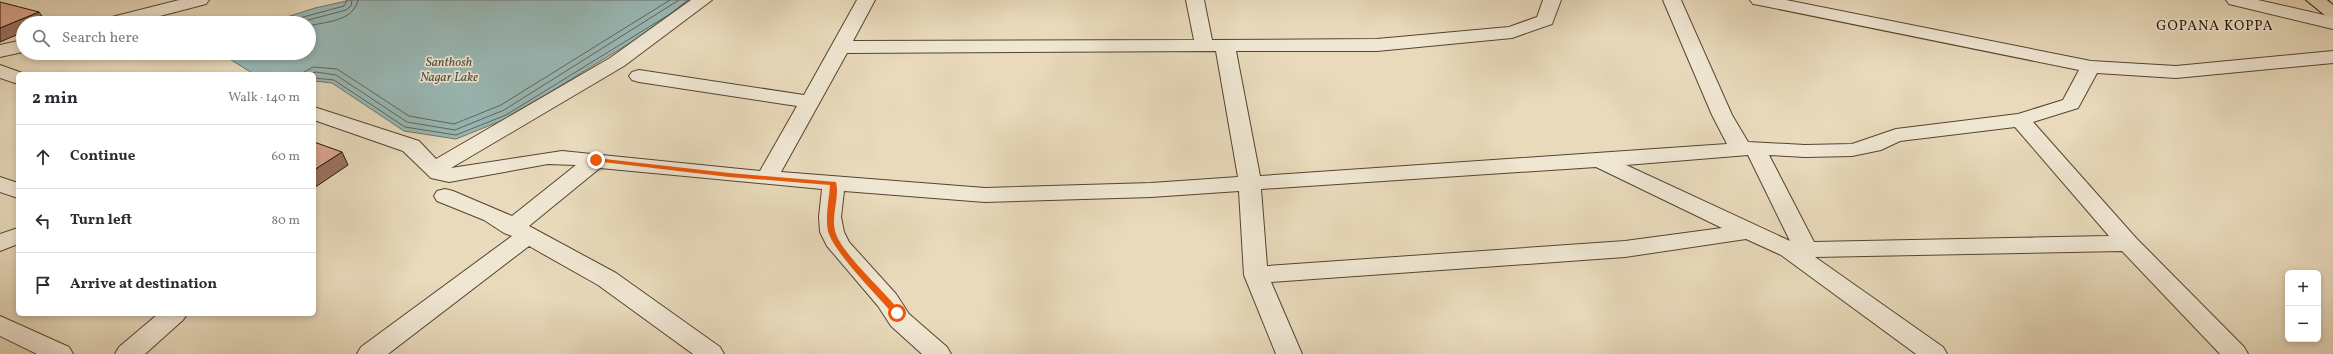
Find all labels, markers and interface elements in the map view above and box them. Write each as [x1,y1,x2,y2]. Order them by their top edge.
search box [16,16,316,60]
district label: GOPANA KOPPA [2156,17,2274,36]
icon: search [30,27,52,49]
text: Search here [62,28,139,49]
water label: Santhosh Nagar Lake [420,54,478,87]
text: 2 min [32,87,78,110]
text: Walk · 140 m [228,89,300,107]
icon: ahead [32,146,54,168]
text: Continue [70,146,135,167]
text: 60 m [272,148,300,166]
route end [587,151,605,169]
icon: left [32,210,54,232]
text: Turn left [70,210,132,231]
text: 80 m [271,212,300,230]
map controls [2285,270,2321,342]
button: + [2285,270,2321,306]
icon: arrive [32,274,54,296]
text: Arrive at destination [70,274,217,295]
route start [888,304,906,322]
button: − [2285,306,2321,342]

